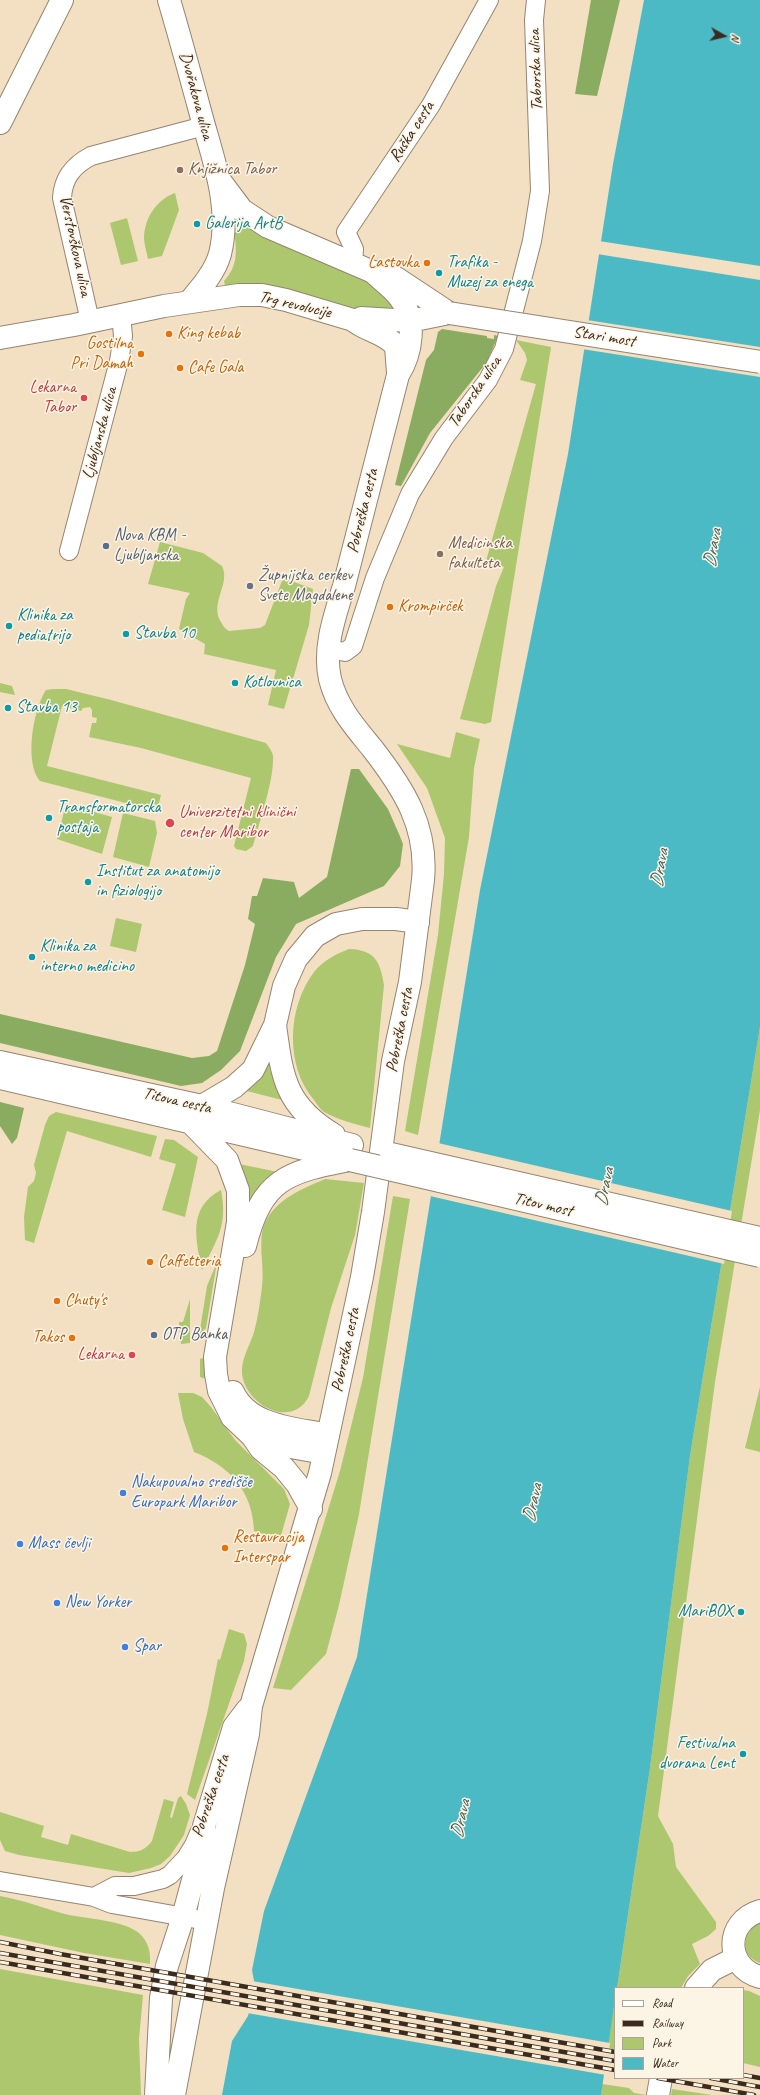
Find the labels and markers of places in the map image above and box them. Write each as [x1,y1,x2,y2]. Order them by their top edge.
place label: Knjižnica Tabor [188,160,276,180]
marker: Knjižnica Tabor [175,165,185,175]
place label: Galerija ArtB [205,214,282,234]
marker: Galerija ArtB [192,219,202,229]
place label: Lastovka [368,253,419,273]
place label: Trafika - Muzej za enega [447,253,533,293]
marker: Lastovka [422,258,432,268]
marker: Trafika - Muzej za enega [434,268,444,278]
place label: King kebab [177,324,240,344]
marker: King kebab [164,329,174,339]
place label: Gostilna Pri Damah [70,334,133,374]
marker: Gostilna Pri Damah [136,349,146,359]
place label: Cafe Gala [188,358,243,378]
marker: Cafe Gala [175,363,185,373]
place label: Lekarna Tabor [29,378,76,418]
marker: Lekarna Tabor [79,393,89,403]
place label: Nova KBM - Ljubljanska [114,526,186,566]
place label: Medicinska fakulteta [448,534,512,574]
marker: Nova KBM - Ljubljanska [101,541,111,551]
marker: Medicinska fakulteta [435,549,445,559]
place label: Župnijska cerkev Svete Magdalene [258,566,353,606]
marker: Župnijska cerkev Svete Magdalene [245,581,255,591]
place label: Krompirček [398,597,462,617]
marker: Krompirček [385,602,395,612]
place label: Klinika za pediatrijo [17,606,73,646]
marker: Klinika za pediatrijo [4,621,14,631]
place label: Stavba 10 [134,624,195,644]
marker: Stavba 10 [121,629,131,639]
place label: Kotlovnica [243,673,301,693]
marker: Kotlovnica [230,678,240,688]
place label: Stavba 13 [16,698,77,718]
marker: Stavba 13 [3,703,13,713]
place label: Transformatorska postaja [57,798,160,838]
place label: Univerzitetni klinični center Maribor [179,803,296,843]
marker: Transformatorska postaja [44,813,54,823]
marker: Univerzitetni klinični center Maribor [164,817,176,829]
place label: Institut za anatomijo in fiziologijo [96,862,219,902]
marker: Institut za anatomijo in fiziologijo [83,877,93,887]
place label: Klinika za interno medicino [40,937,134,977]
marker: Klinika za interno medicino [27,952,37,962]
place label: Caffetteria [158,1252,220,1272]
marker: Caffetteria [145,1257,155,1267]
place label: Chuty's [65,1291,106,1311]
marker: Chuty's [52,1296,62,1306]
place label: OTP Banka [162,1325,227,1345]
place label: Takos [32,1328,64,1348]
marker: OTP Banka [149,1330,159,1340]
marker: Takos [67,1333,77,1343]
place label: Lekarna [77,1345,124,1365]
marker: Lekarna [127,1350,137,1360]
place label: Nakupovalno središče Europark Maribor [131,1473,252,1513]
marker: Nakupovalno središče Europark Maribor [118,1488,128,1498]
place label: Restavracija Interspar [233,1528,304,1568]
place label: Mass čevlji [28,1534,90,1554]
marker: Mass čevlji [15,1539,25,1549]
marker: Restavracija Interspar [220,1543,230,1553]
place label: New Yorker [65,1593,131,1613]
marker: New Yorker [52,1598,62,1608]
place label: MariBOX [678,1602,733,1622]
marker: MariBOX [736,1607,746,1617]
place label: Spar [133,1637,161,1657]
marker: Spar [120,1642,130,1652]
place label: Festivalna dvorana Lent [659,1734,735,1774]
marker: Festivalna dvorana Lent [738,1749,748,1759]

